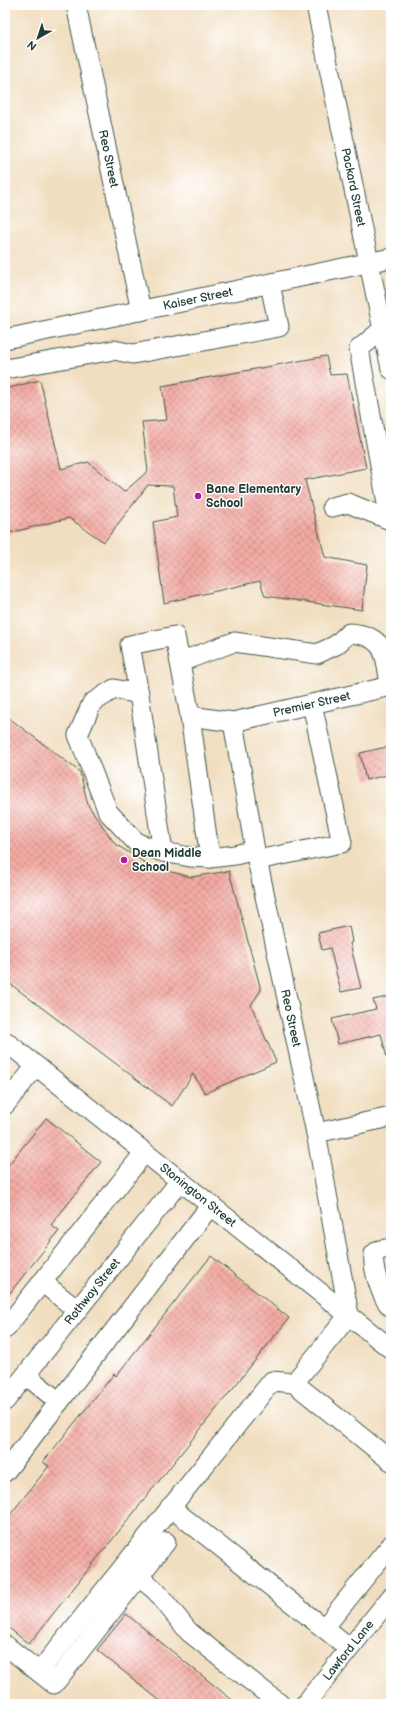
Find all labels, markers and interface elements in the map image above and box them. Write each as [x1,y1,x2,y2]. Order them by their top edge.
north arrow [18,18,58,58]
text: N [25,38,39,53]
street label: Reo Street [95,129,122,189]
street label: Packard Street [338,147,369,228]
street label: Kaiser Street [162,284,234,314]
place label: Bane Elementary School [206,482,301,511]
marker: Bane Elementary School [193,491,203,501]
street label: Premier Street [272,688,352,721]
place label: Dean Middle School [132,846,201,875]
marker: Dean Middle School [119,855,129,865]
street label: Reo Street [277,988,304,1049]
street label: Stonington Street [156,1160,239,1231]
street label: Rothway Street [61,1255,124,1328]
street label: Lawford Lane [320,1617,377,1684]

